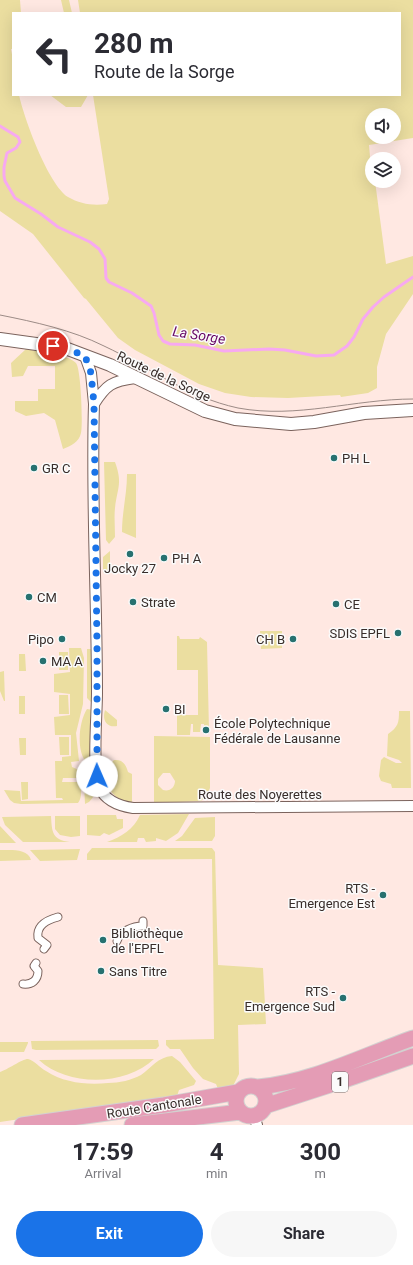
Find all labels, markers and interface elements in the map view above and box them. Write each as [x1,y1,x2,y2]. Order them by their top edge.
text: 280 m [94,27,173,60]
icon: left [28,28,80,80]
text: Route de la Sorge [94,61,235,82]
map controls [365,108,401,188]
button: sound [365,108,401,144]
button: layers [365,152,401,188]
water label: La Sorge [171,323,227,347]
pin [36,329,70,363]
icon: arrive [42,335,64,357]
street label: Route de la Sorge [115,348,213,405]
place label: PH L [342,451,370,466]
marker: PH L [329,453,339,463]
place label: GR C [42,461,71,476]
marker: GR C [29,463,39,473]
marker: Jocky 27 [125,549,135,559]
place label: PH A [172,551,202,566]
marker: PH A [159,553,169,563]
place label: Jocky 27 [104,561,156,576]
place label: CM [37,590,57,605]
marker: CM [24,592,34,602]
place label: Strate [141,595,175,610]
marker: Strate [128,597,138,607]
place label: CE [344,597,360,612]
marker: CE [331,599,341,609]
place label: SDIS EPFL [329,626,390,641]
marker: SDIS EPFL [393,628,403,638]
place label: Pipo [28,632,54,647]
place label: CH B [256,632,285,647]
marker: Pipo [57,634,67,644]
marker: CH B [288,634,298,644]
place label: MA A [51,654,83,669]
marker: MA A [38,656,48,666]
place label: BI [174,702,186,717]
marker: BI [161,704,171,714]
place label: École Polytechnique Fédérale de Lausanne [214,716,341,746]
marker: École Polytechnique Fédérale de Lausanne [201,725,211,735]
position arrow [76,755,118,797]
street label: Route des Noyerettes [198,787,322,802]
place label: RTS - Emergence Est [288,881,375,911]
marker: RTS - Emergence Est [378,890,388,900]
place label: Bibliothèque de l'EPFL [111,926,183,956]
marker: Bibliothèque de l'EPFL [98,935,108,945]
place label: Sans Titre [109,964,167,979]
marker: Sans Titre [96,966,106,976]
place label: RTS - Emergence Sud [245,984,335,1014]
marker: RTS - Emergence Sud [338,993,348,1003]
road number: 1 [332,1072,348,1092]
street label: Route Cantonale [106,1092,203,1121]
text: 17:59 [72,1138,134,1166]
text: 4 [210,1138,224,1166]
text: 300 [300,1138,341,1166]
text: Arrival [84,1166,121,1181]
text: min [206,1166,228,1181]
text: m [315,1166,326,1181]
button: Exit [16,1211,203,1257]
button: Share [211,1211,397,1257]

